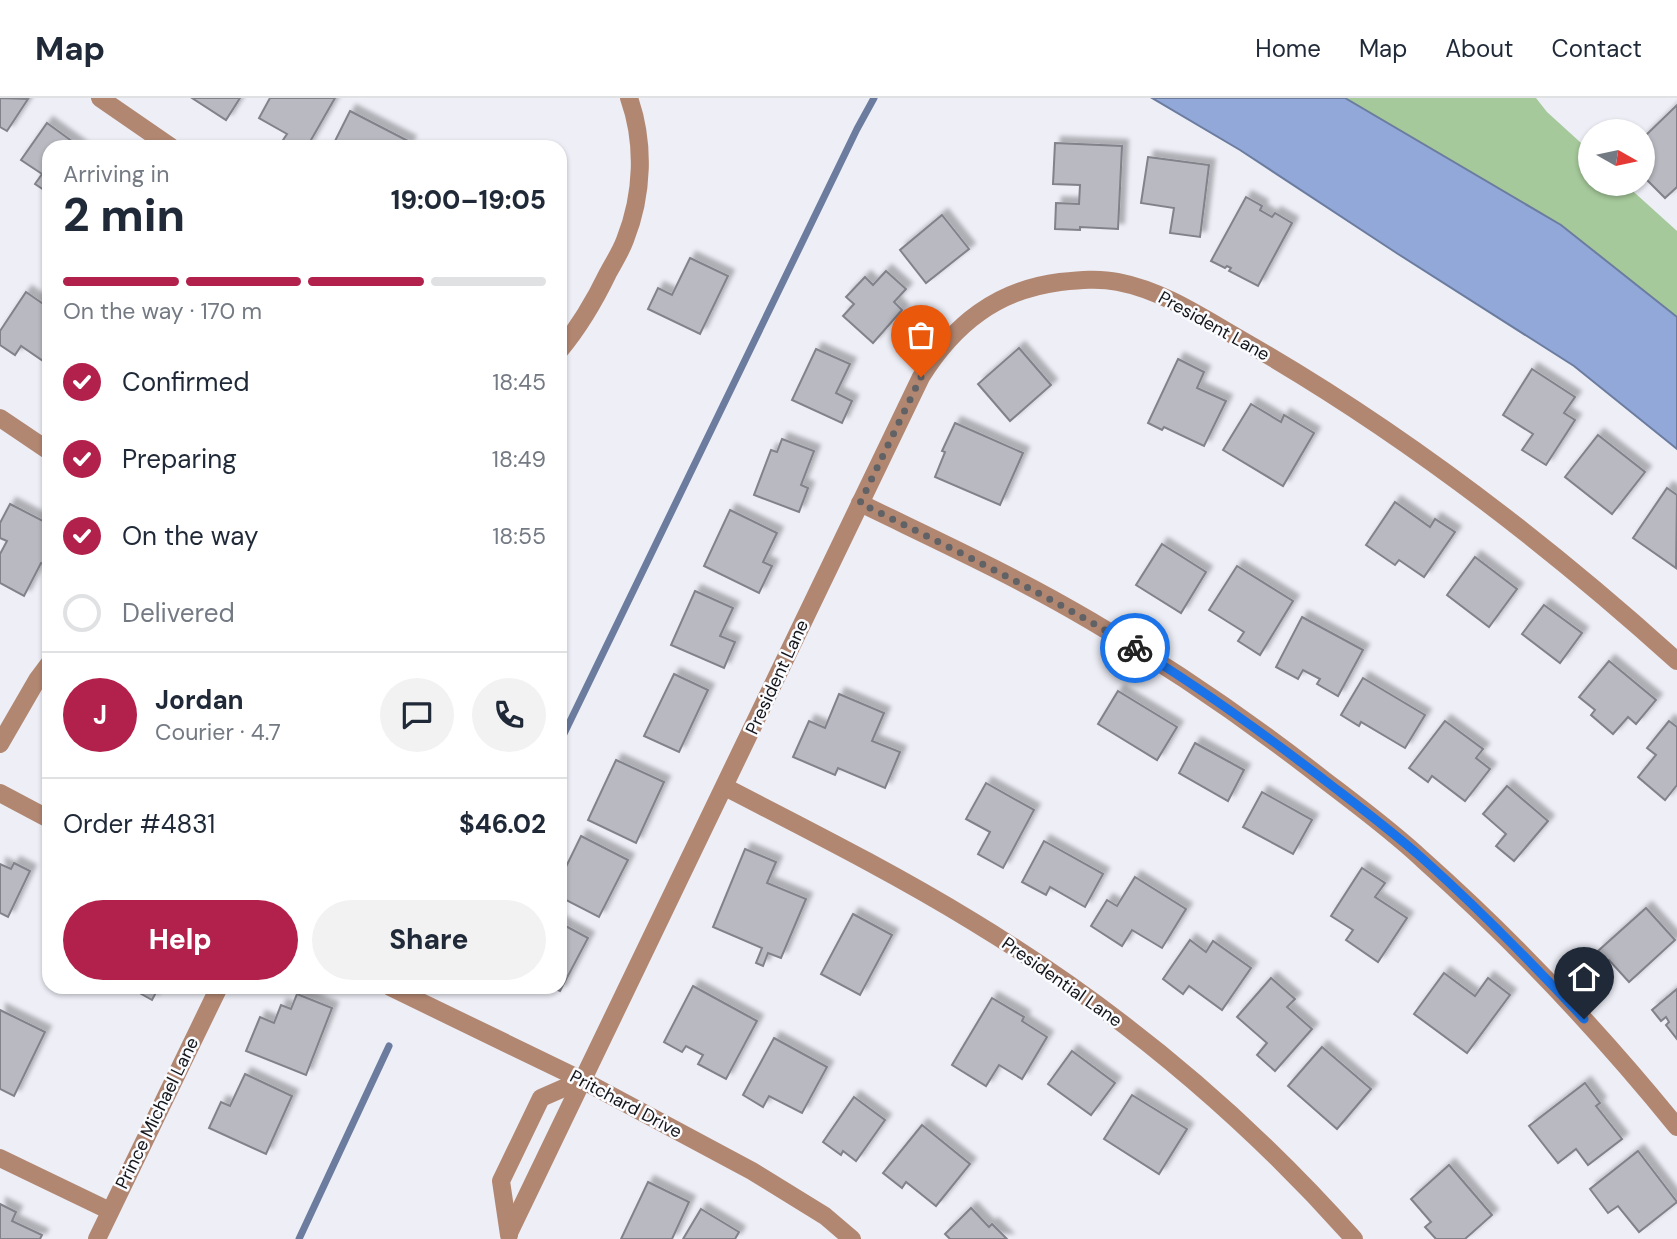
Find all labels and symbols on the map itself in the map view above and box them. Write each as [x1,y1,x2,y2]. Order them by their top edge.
north arrow [1578,119,1656,196]
street label: President Lane [1154,285,1274,367]
pin [891,305,951,377]
courier [1100,613,1170,683]
street label: President Lane [740,616,814,738]
street label: Presidential Lane [997,931,1127,1033]
pin [1554,947,1614,1019]
street label: Prince Michael Lane [110,1033,204,1193]
street label: Pritchard Drive [566,1064,686,1144]

